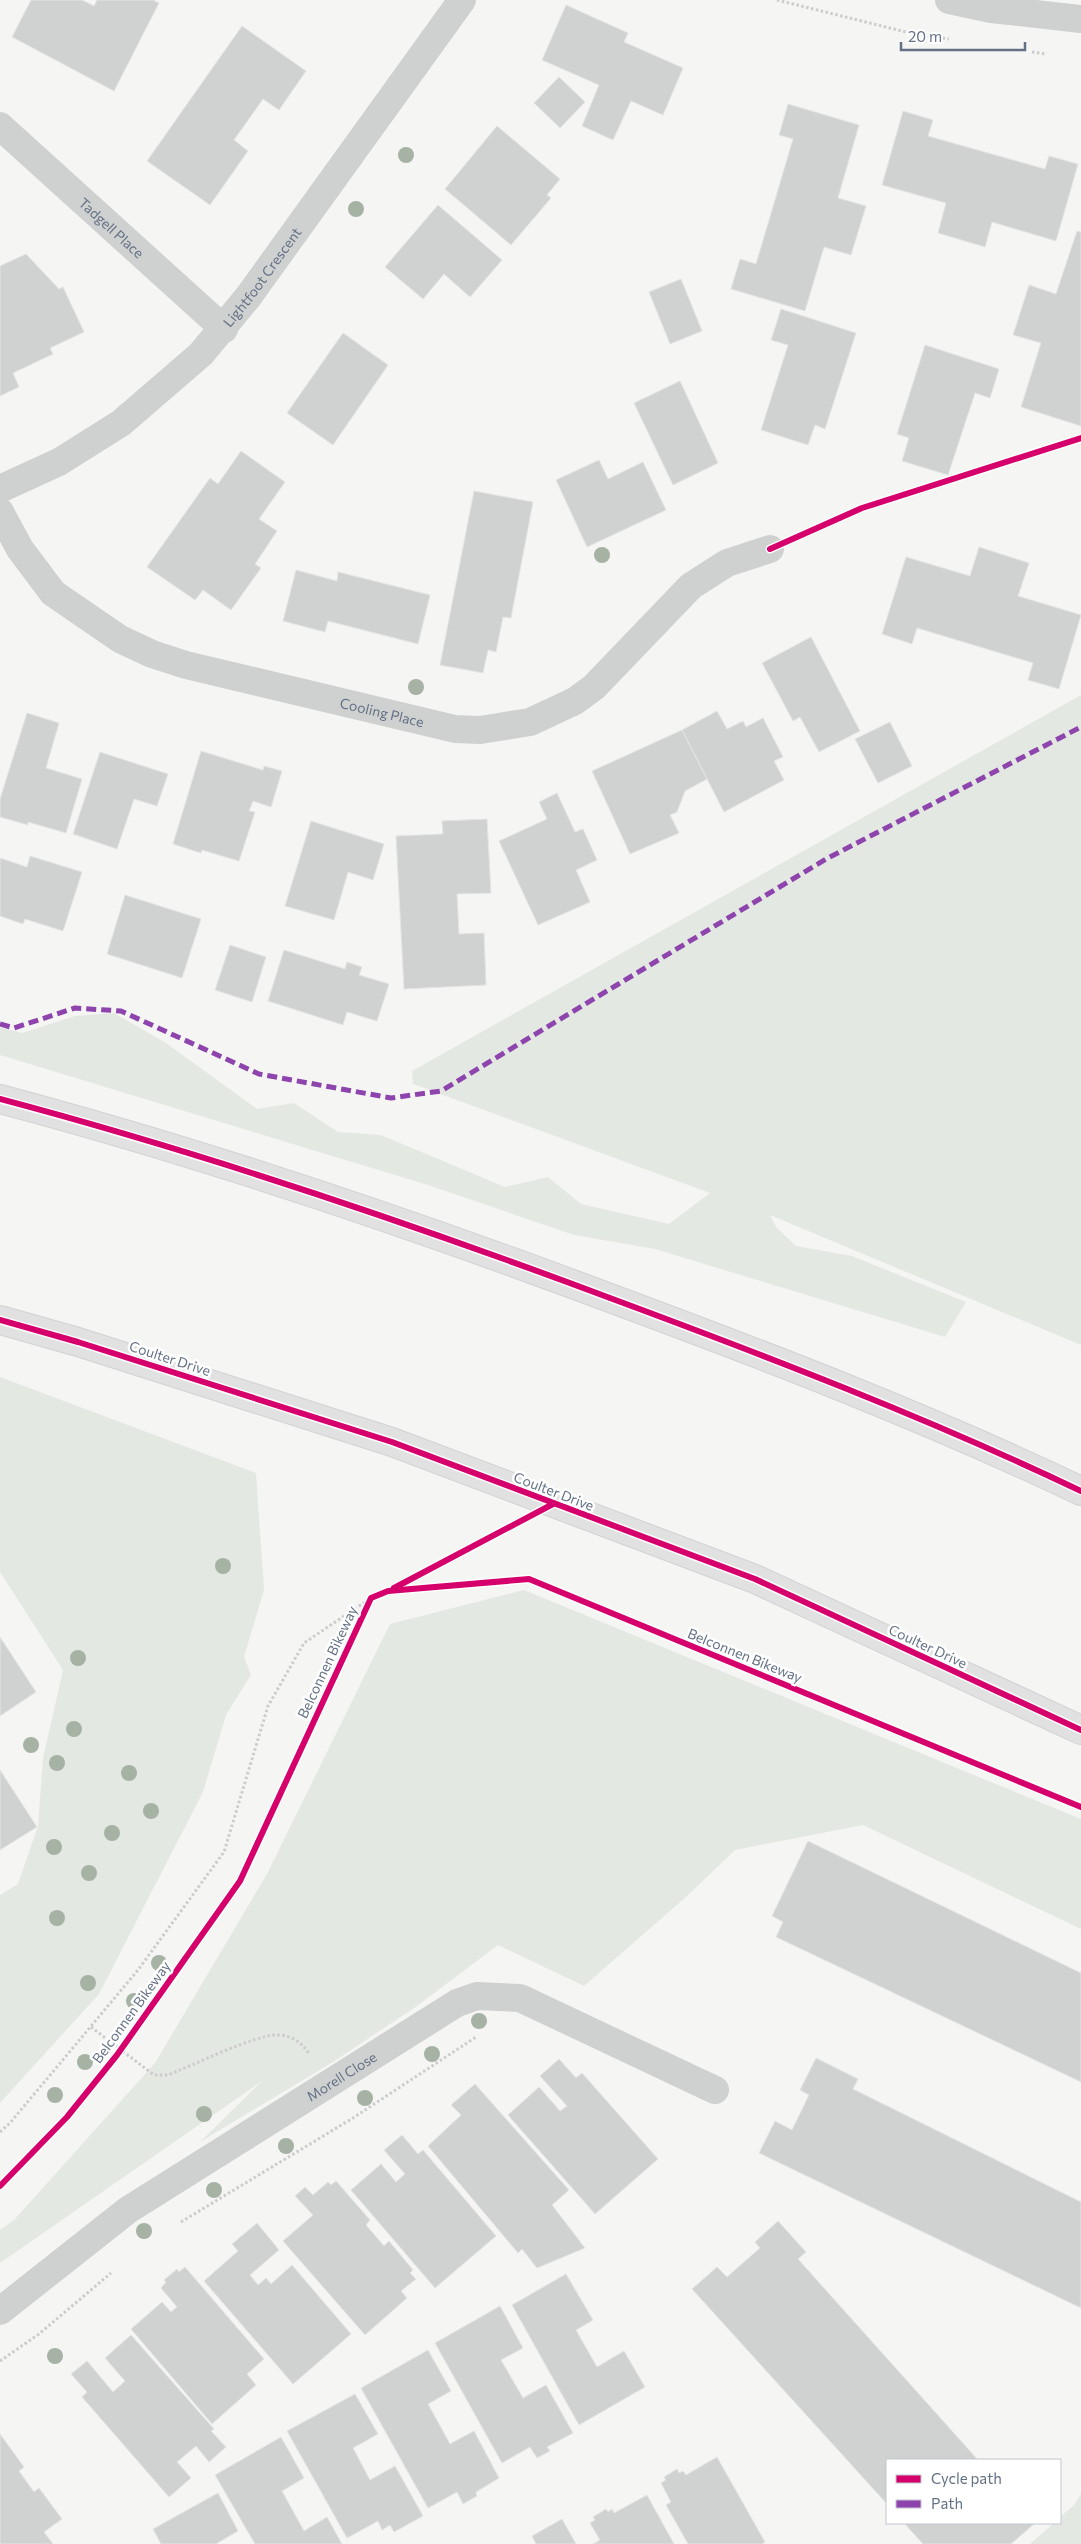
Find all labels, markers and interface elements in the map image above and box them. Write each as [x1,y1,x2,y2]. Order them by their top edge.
scale bar [901,20,1025,52]
text: 20 m [908,27,942,45]
street label: Tadgell Place [76,194,148,261]
street label: Lightfoot Crescent [219,223,304,330]
street label: Cooling Place [338,693,426,730]
street label: Coulter Drive [127,1337,213,1379]
street label: Coulter Drive [512,1468,596,1514]
street label: Belconnen Bikeway [294,1603,360,1721]
street label: Coulter Drive [886,1620,970,1672]
street label: Belconnen Bikeway [685,1624,805,1686]
street label: Belconnen Bikeway [88,1958,174,2066]
street label: Morell Close [303,2047,379,2104]
legend [886,2459,1061,2524]
text: Cycle path [931,2469,1002,2487]
text: Path [931,2494,963,2512]

